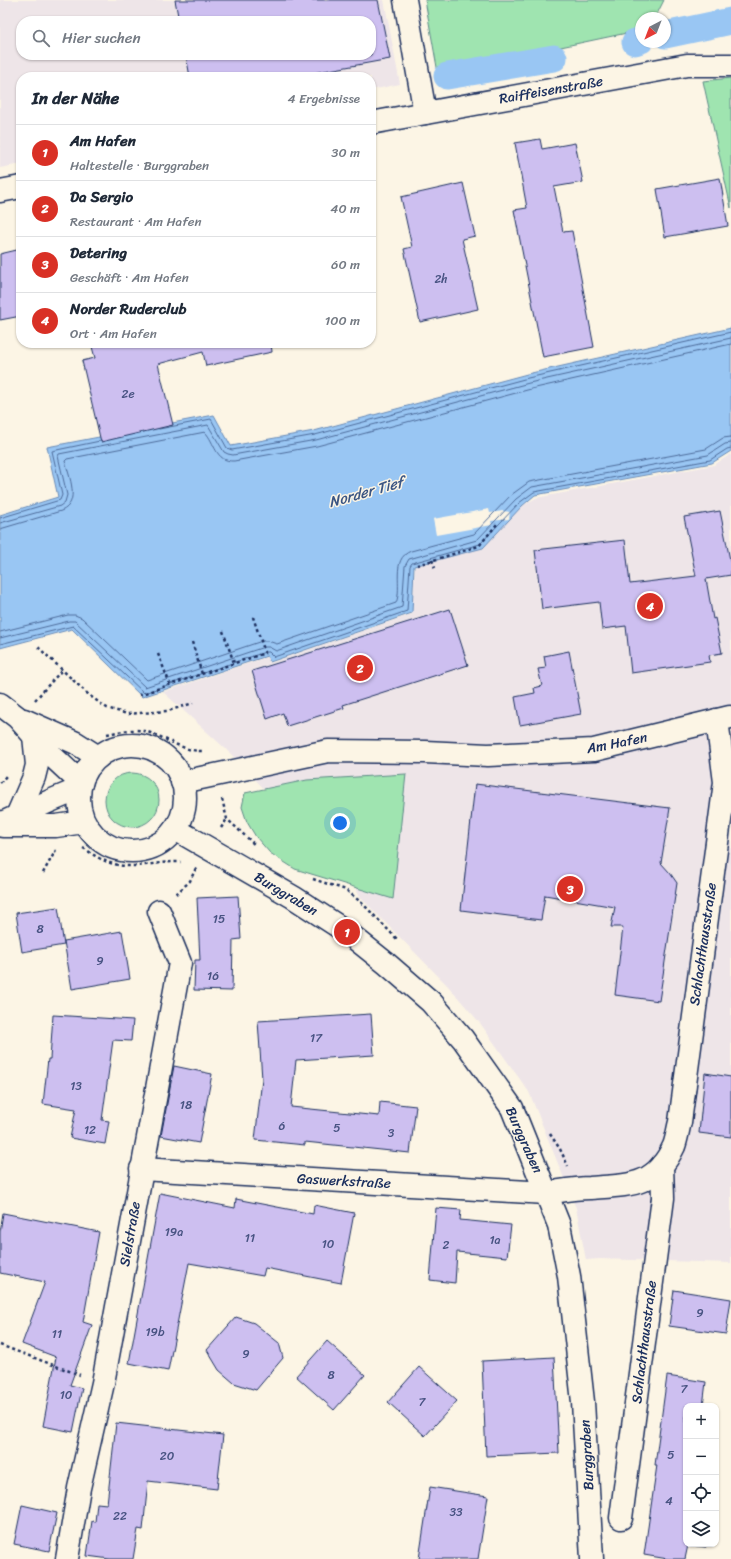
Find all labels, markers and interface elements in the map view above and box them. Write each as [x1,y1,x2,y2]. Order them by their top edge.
north arrow [635,12,671,48]
search box [16,16,376,60]
text: Hier suchen [62,25,141,51]
icon: search [30,27,52,49]
street label: Raiffeisenstraße [497,69,605,111]
text: In der Nähe [32,83,119,113]
text: 4 Ergebnisse [288,87,360,110]
text: Am Hafen [70,128,136,154]
text: 1 [42,141,48,164]
text: 30 m [331,141,360,164]
text: Haltestelle · Burggraben [70,154,209,177]
text: Da Sergio [70,184,133,210]
text: 2 [41,197,49,220]
text: 40 m [330,197,360,220]
text: Restaurant · Am Hafen [70,210,202,233]
text: Detering [70,240,127,266]
text: 3 [41,253,49,276]
text: 60 m [331,253,360,276]
text: Geschäft · Am Hafen [70,266,189,289]
house number: 2h [434,268,448,290]
text: Norder Ruderclub [70,296,187,322]
text: 4 [41,309,49,332]
text: 100 m [325,309,360,332]
text: Ort · Am Hafen [70,322,157,345]
house number: 2e [121,383,135,405]
water label: Norder Tief [326,468,411,515]
pin: 4 [637,591,663,621]
pin: 2 [347,653,373,683]
street label: Am Hafen [584,725,650,761]
your location [330,813,350,833]
street label: Burggraben [249,865,323,923]
pin: 3 [557,874,583,904]
street label: Schlachthausstraße [682,881,724,1007]
house number: 15 [213,908,225,930]
pin: 1 [334,917,360,947]
house number: 8 [36,918,44,940]
house number: 9 [96,950,104,972]
house number: 16 [207,965,219,987]
house number: 17 [310,1027,323,1049]
house number: 13 [70,1075,82,1097]
house number: 18 [180,1094,192,1116]
street label: Burggraben [498,1103,550,1178]
house number: 6 [279,1115,286,1137]
house number: 5 [333,1117,341,1139]
house number: 12 [84,1119,96,1141]
house number: 3 [388,1122,395,1144]
street label: Gaswerkstraße [296,1166,392,1196]
street label: Sielstraße [112,1200,148,1268]
house number: 19a [165,1221,183,1243]
house number: 11 [245,1227,255,1249]
house number: 1a [489,1229,501,1251]
house number: 10 [322,1233,335,1255]
house number: 2 [443,1234,450,1256]
street label: Schlachthausstraße [624,1279,664,1405]
house number: 9 [696,1302,704,1324]
house number: 19b [145,1321,165,1343]
house number: 11 [52,1323,62,1345]
house number: 9 [242,1343,250,1365]
house number: 8 [327,1364,335,1386]
house number: 7 [681,1378,689,1400]
house number: 10 [60,1384,73,1406]
house number: 7 [419,1391,427,1413]
map controls [683,1403,719,1547]
button: + [683,1403,719,1439]
street label: Burggraben [573,1419,601,1491]
button: − [683,1439,719,1475]
house number: 5 [667,1444,675,1466]
house number: 20 [160,1445,175,1467]
button: locate [683,1475,719,1511]
house number: 4 [665,1490,673,1512]
house number: 33 [449,1501,463,1523]
house number: 22 [113,1505,127,1527]
button: layers [683,1511,719,1547]

